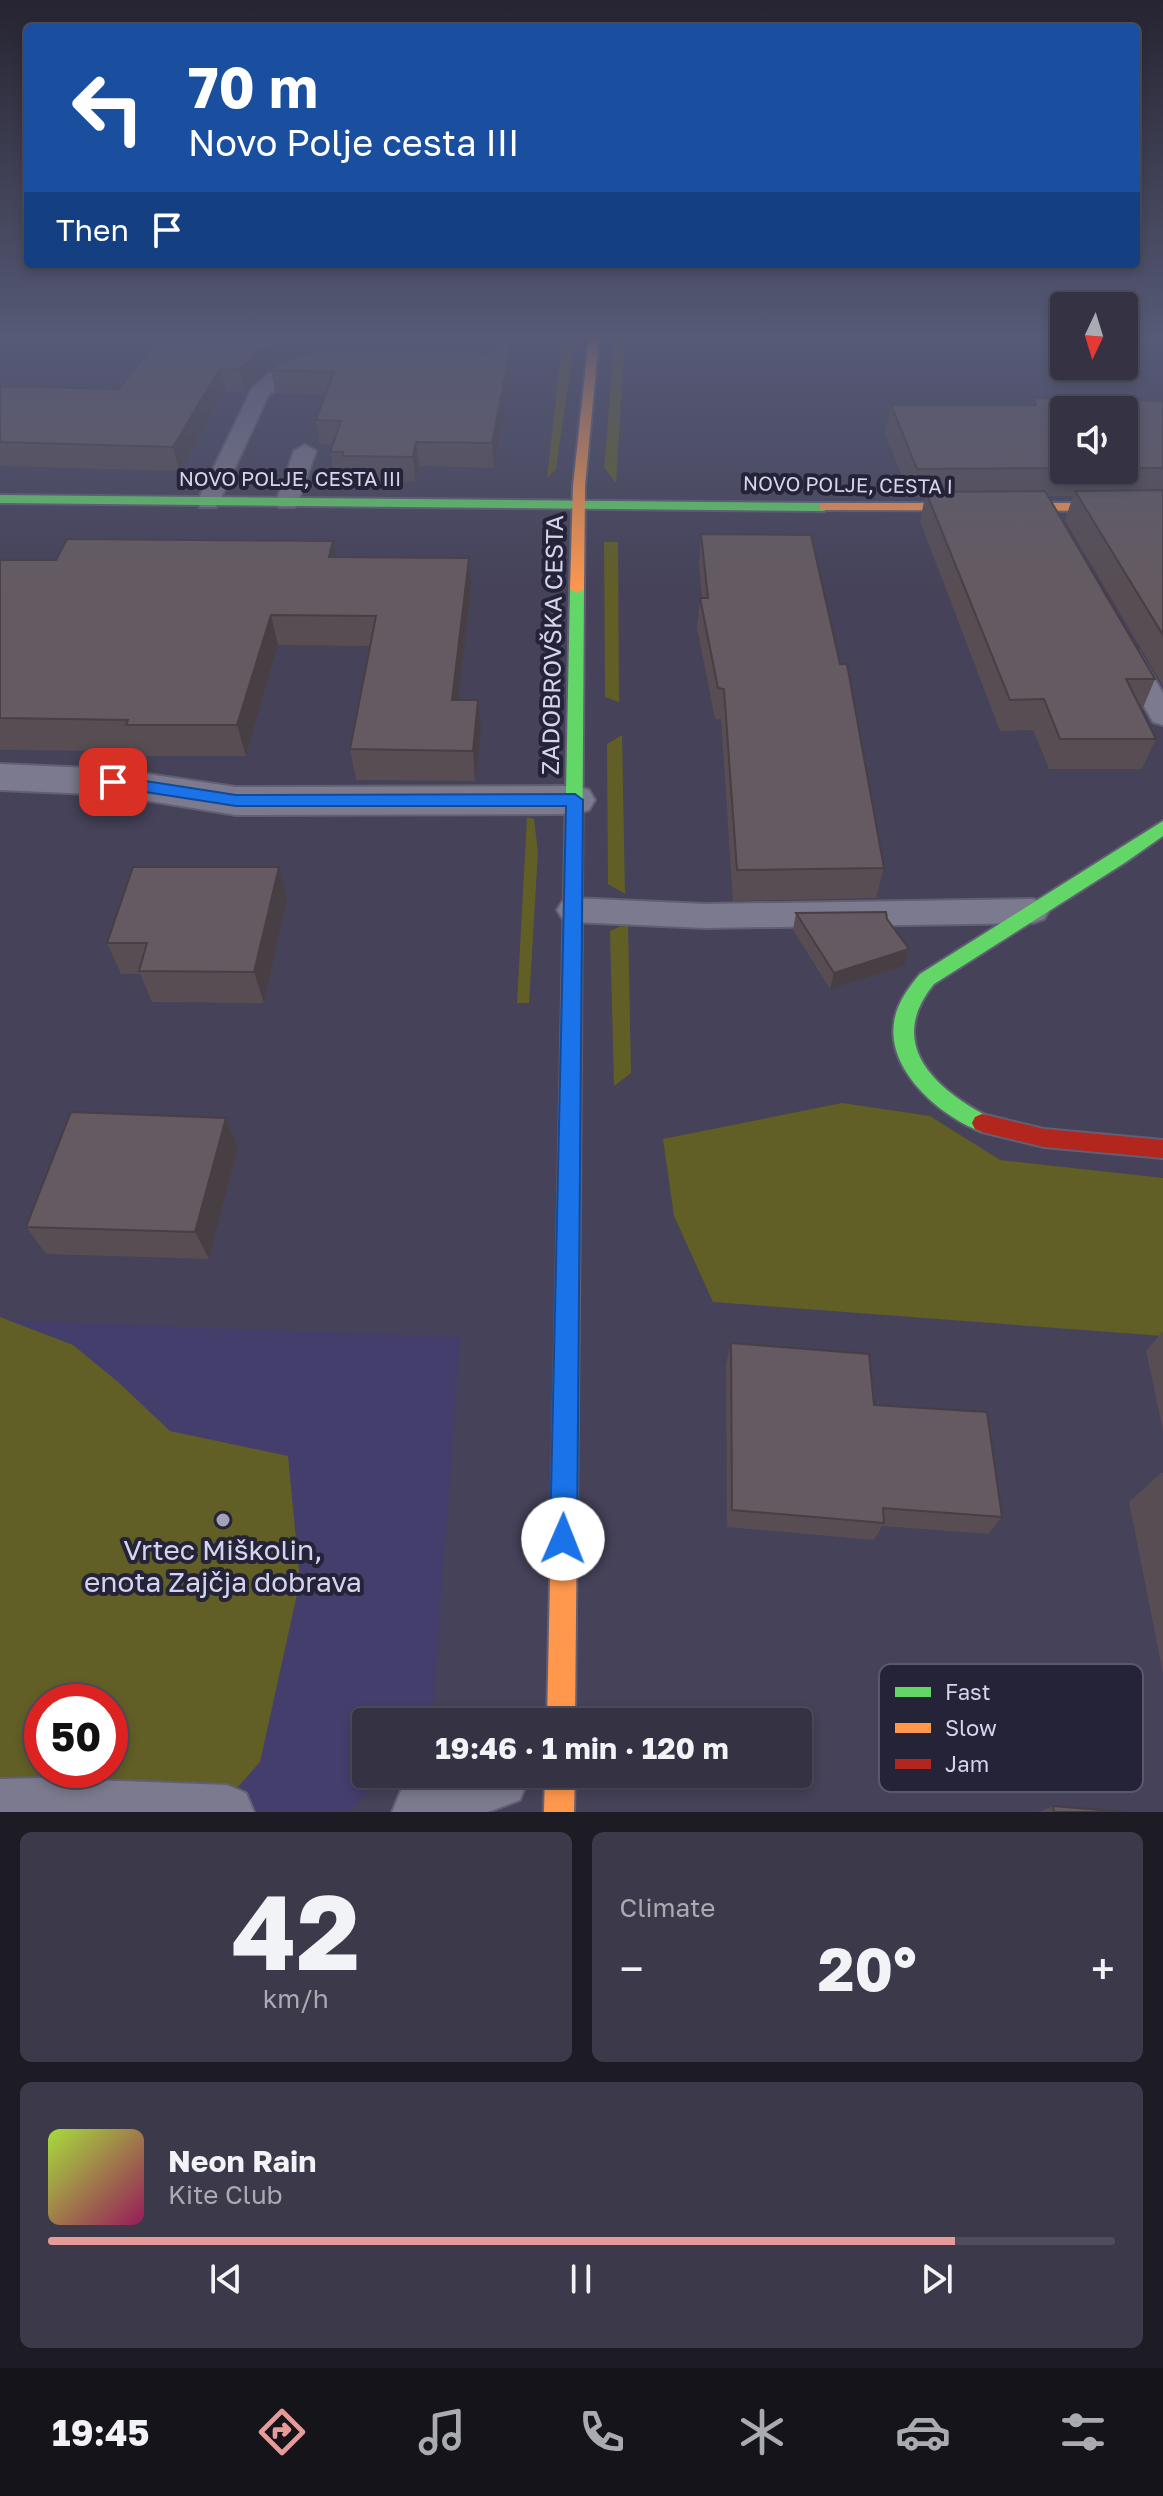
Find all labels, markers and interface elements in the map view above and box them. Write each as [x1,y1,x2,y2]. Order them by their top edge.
text: 70 m [188,53,318,120]
icon: left [56,56,160,160]
text: Novo Polje cesta III [188,121,519,164]
icon: arrive [145,208,189,252]
text: Then [56,212,129,248]
north arrow [1050,292,1138,380]
map controls [1050,292,1138,484]
button: sound [1050,396,1138,484]
street label: NOVO POLJE, CESTA III [179,466,401,490]
street label: NOVO POLJE, CESTA I [743,470,953,498]
street label: ZADOBROVŠKA CESTA [535,515,568,775]
pin [79,748,147,816]
icon: arrive [91,760,135,804]
position arrow [521,1497,605,1581]
marker: Vrtec Miškolin, enota Zajčja dobrava [214,1511,232,1529]
place label: Vrtec Miškolin, enota Zajčja dobrava [84,1533,362,1598]
legend [879,1664,1143,1792]
text: Fast [945,1678,991,1705]
speed limit sign: 50 [24,1684,128,1788]
text: Slow [945,1714,997,1741]
text: 19:46 · 1 min · 120 m [435,1730,729,1766]
text: Jam [945,1750,989,1777]
text: 42 [232,1868,360,1993]
text: Climate [620,1892,715,1923]
text: 20° [818,1932,917,2004]
text: − [620,1942,644,1995]
text: + [1091,1942,1115,1995]
text: km/h [263,1983,329,2014]
text: Neon Rain [168,2143,316,2179]
text: Kite Club [168,2179,283,2210]
icon: previous [204,2257,248,2301]
icon: pause [559,2257,603,2301]
icon: next [915,2257,959,2301]
icon: directions [254,2404,310,2460]
icon: music [414,2404,470,2460]
icon: phone [574,2404,630,2460]
icon: climate [734,2404,790,2460]
icon: car [895,2404,951,2460]
icon: filters [1055,2404,1111,2460]
text: 19:45 [52,2411,150,2454]

